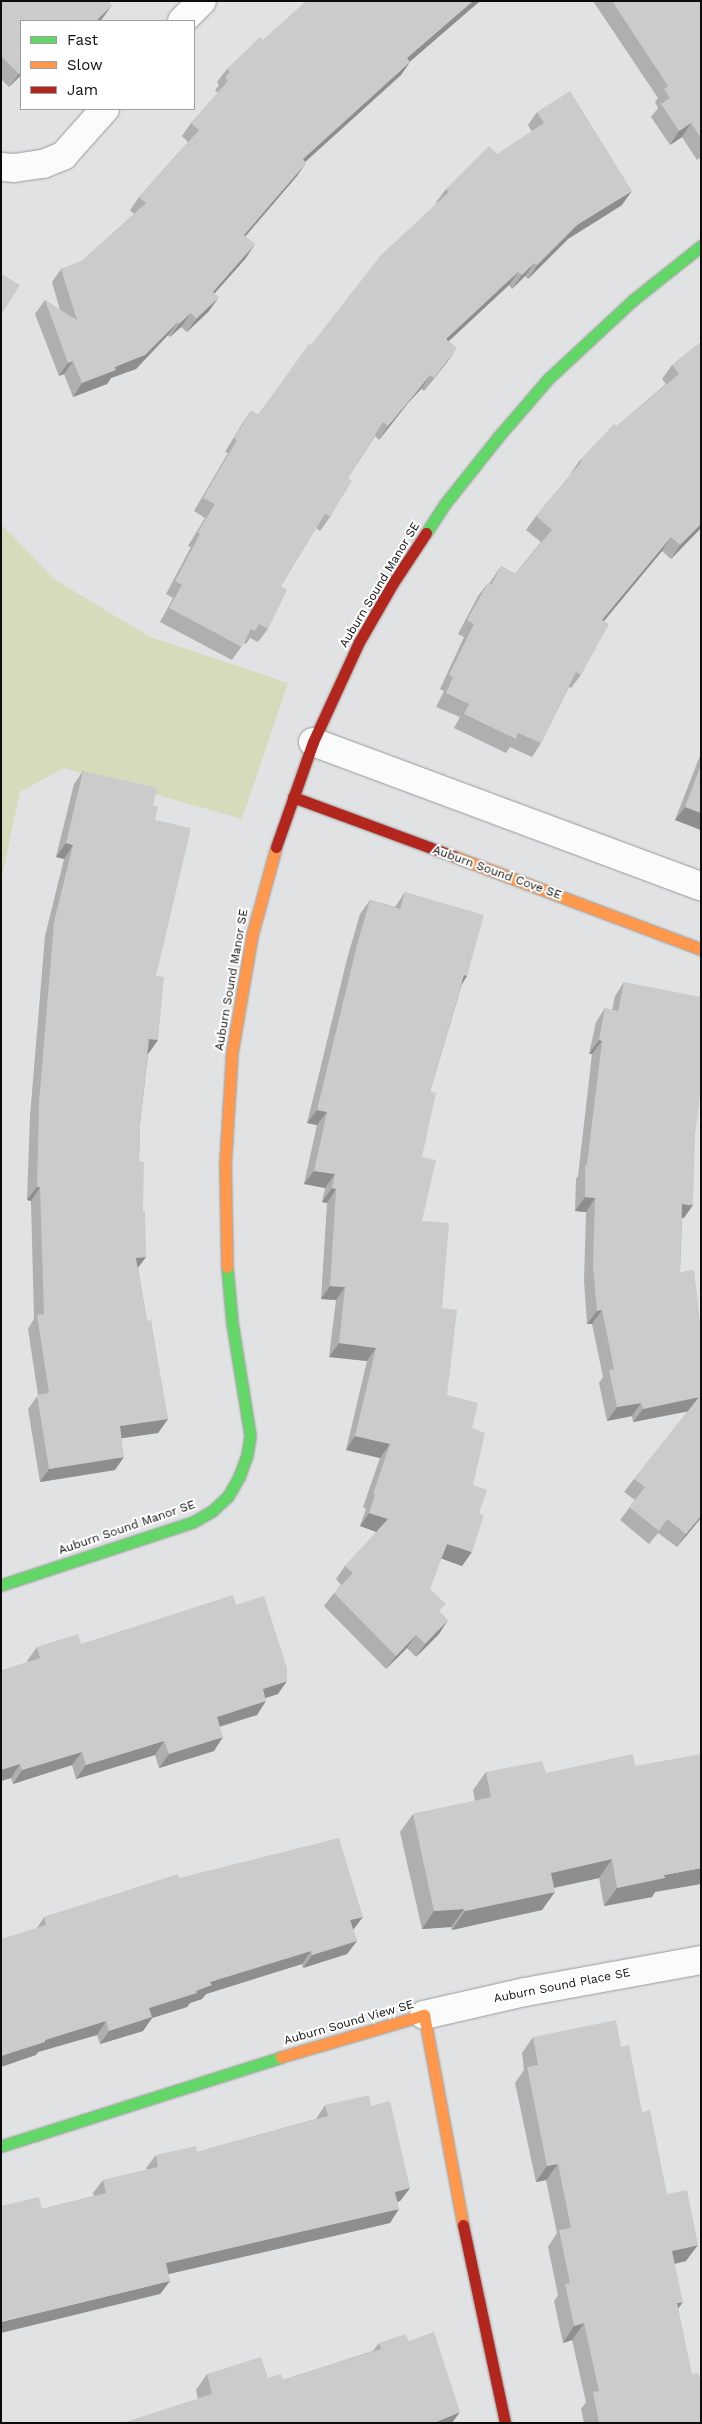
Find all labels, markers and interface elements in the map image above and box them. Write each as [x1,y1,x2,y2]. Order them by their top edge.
legend [20,20,195,110]
text: Fast [67,31,98,49]
text: Slow [67,56,103,74]
text: Jam [67,81,98,99]
street label: Auburn Sound Manor SE [337,520,423,650]
street label: Auburn Sound Cove SE [431,843,563,903]
street label: Auburn Sound Manor SE [212,908,252,1052]
street label: Auburn Sound Manor SE [57,1498,197,1558]
street label: Auburn Sound Place SE [493,1966,631,2006]
street label: Auburn Sound View SE [282,1997,416,2049]

